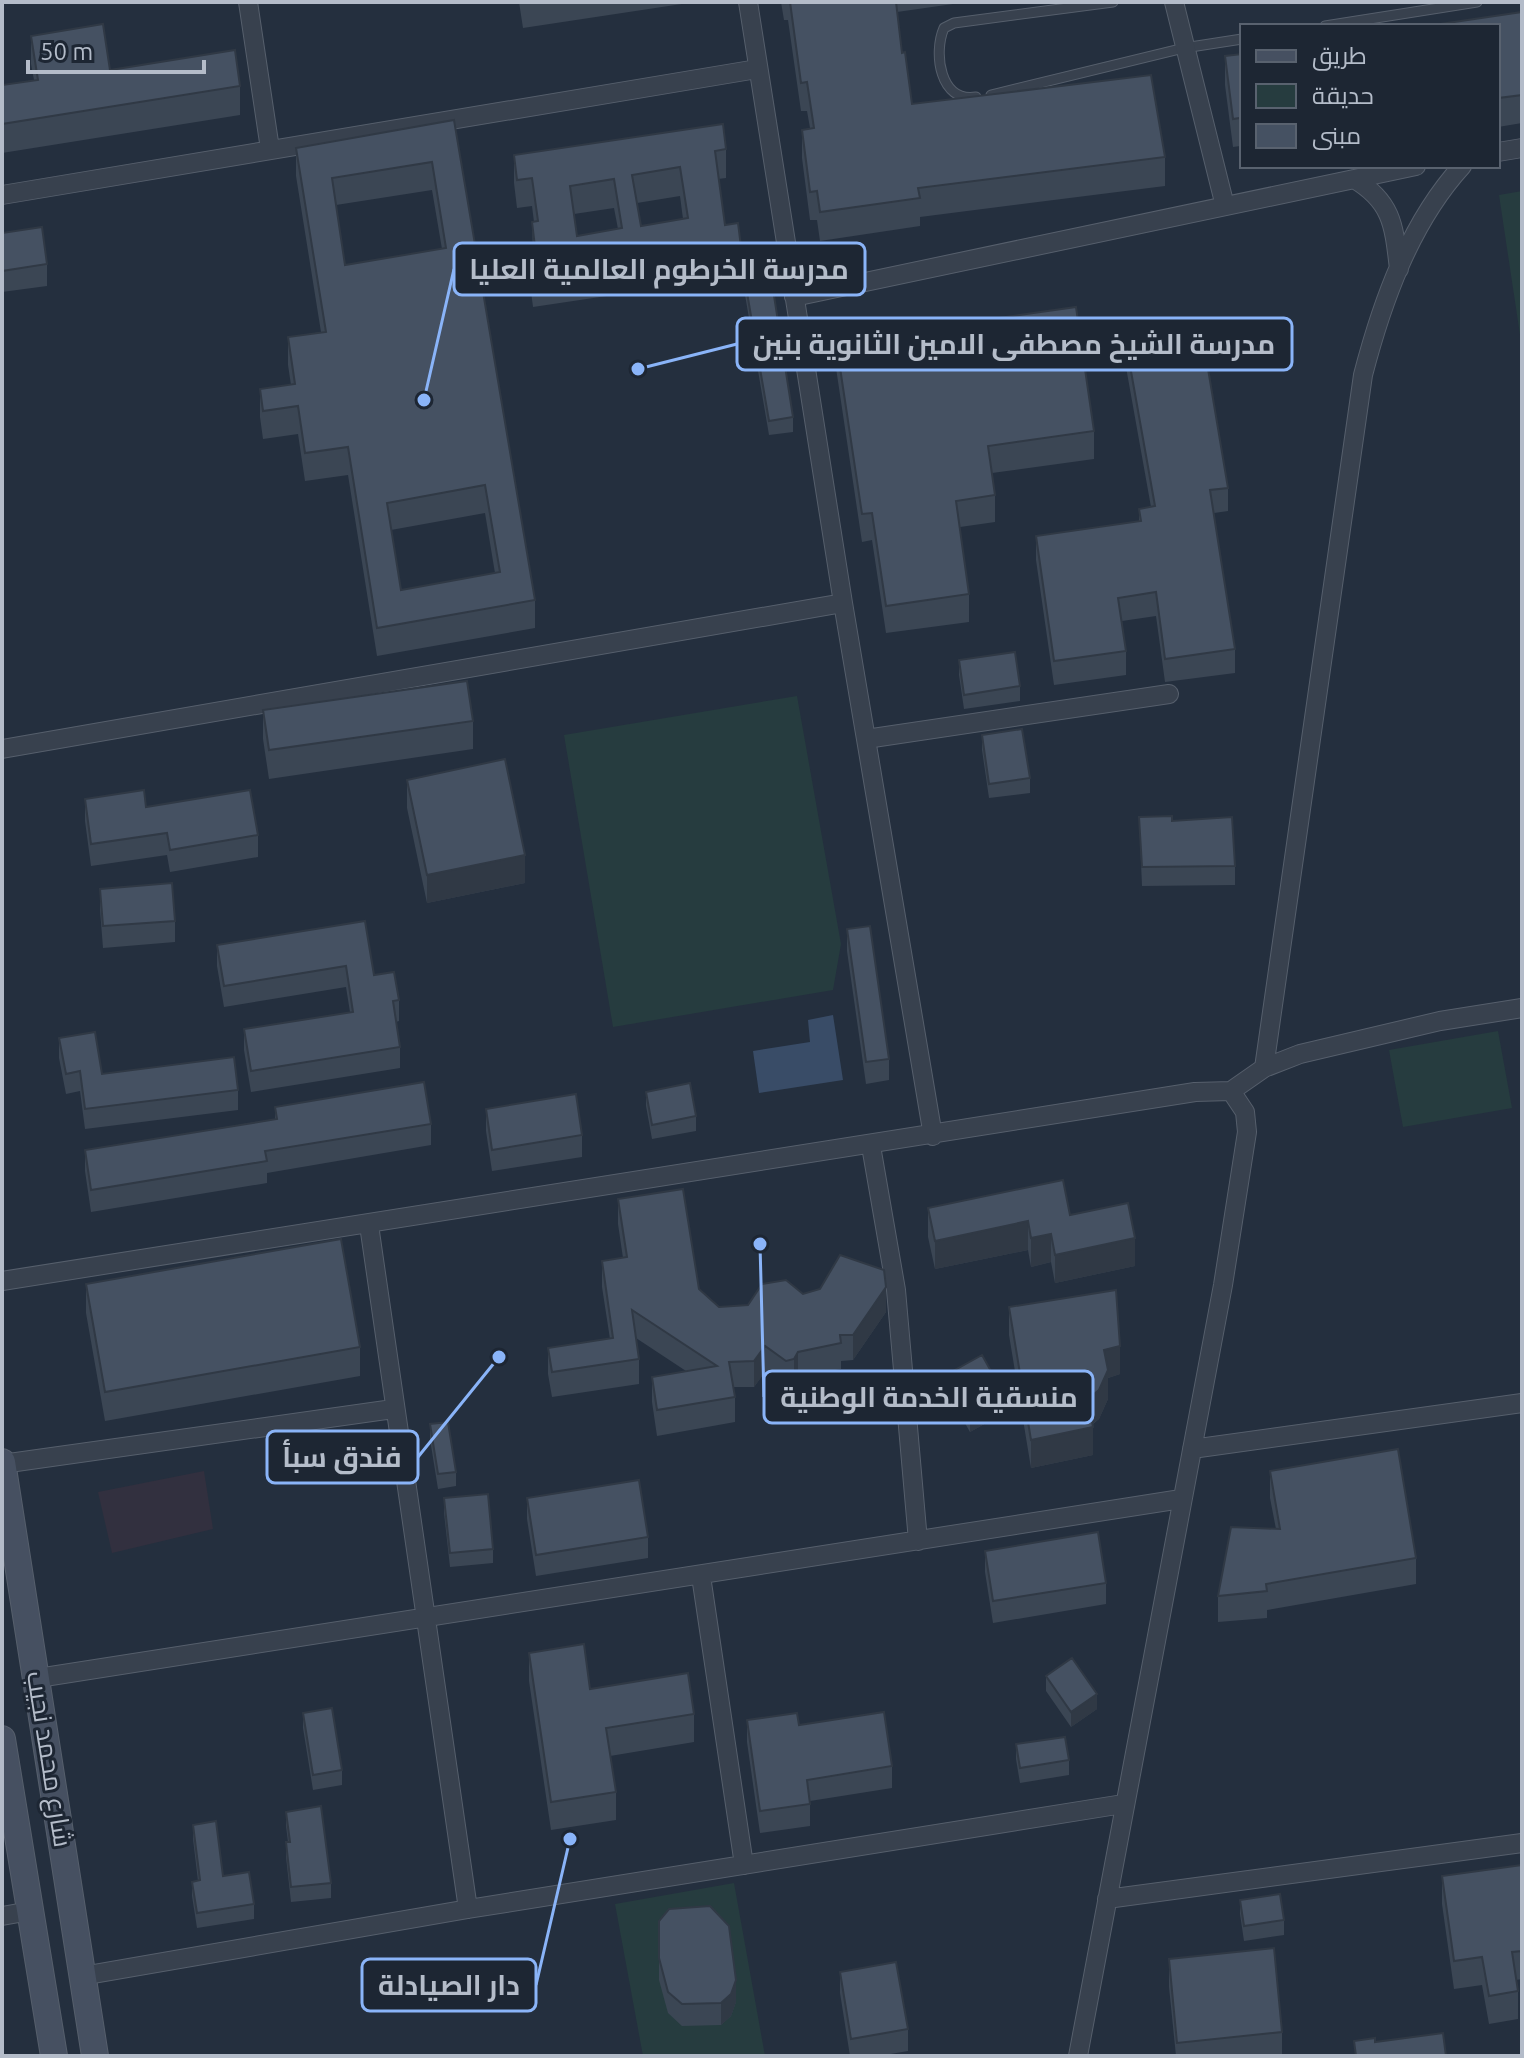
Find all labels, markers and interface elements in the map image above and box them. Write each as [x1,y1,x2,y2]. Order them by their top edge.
scale bar [28,24,204,74]
legend [1240,24,1500,168]
text: 50 m [40,38,93,65]
text: طريق [1312,42,1367,71]
text: حديقة [1312,82,1374,109]
text: مبنى [1312,122,1361,150]
callout: مدرسة الخرطوم العالمية العليا [454,243,865,295]
text: مدرسة الخرطوم العالمية العليا [469,253,849,289]
callout: مدرسة الشيخ مصطفى الامين الثانوية بنين [737,318,1292,370]
text: مدرسة الشيخ مصطفى الامين الثانوية بنين [753,328,1275,363]
callout: منسقية الخدمة الوطنية [764,1371,1093,1423]
text: منسقية الخدمة الوطنية [780,1381,1078,1414]
callout: فندق سبأ [267,1431,418,1483]
text: فندق سبأ [282,1439,402,1475]
street label: شارع محمد نجيب [19,1669,78,1849]
callout: دار الصيادلة [362,1959,536,2011]
text: دار الصيادلة [378,1969,520,2002]

